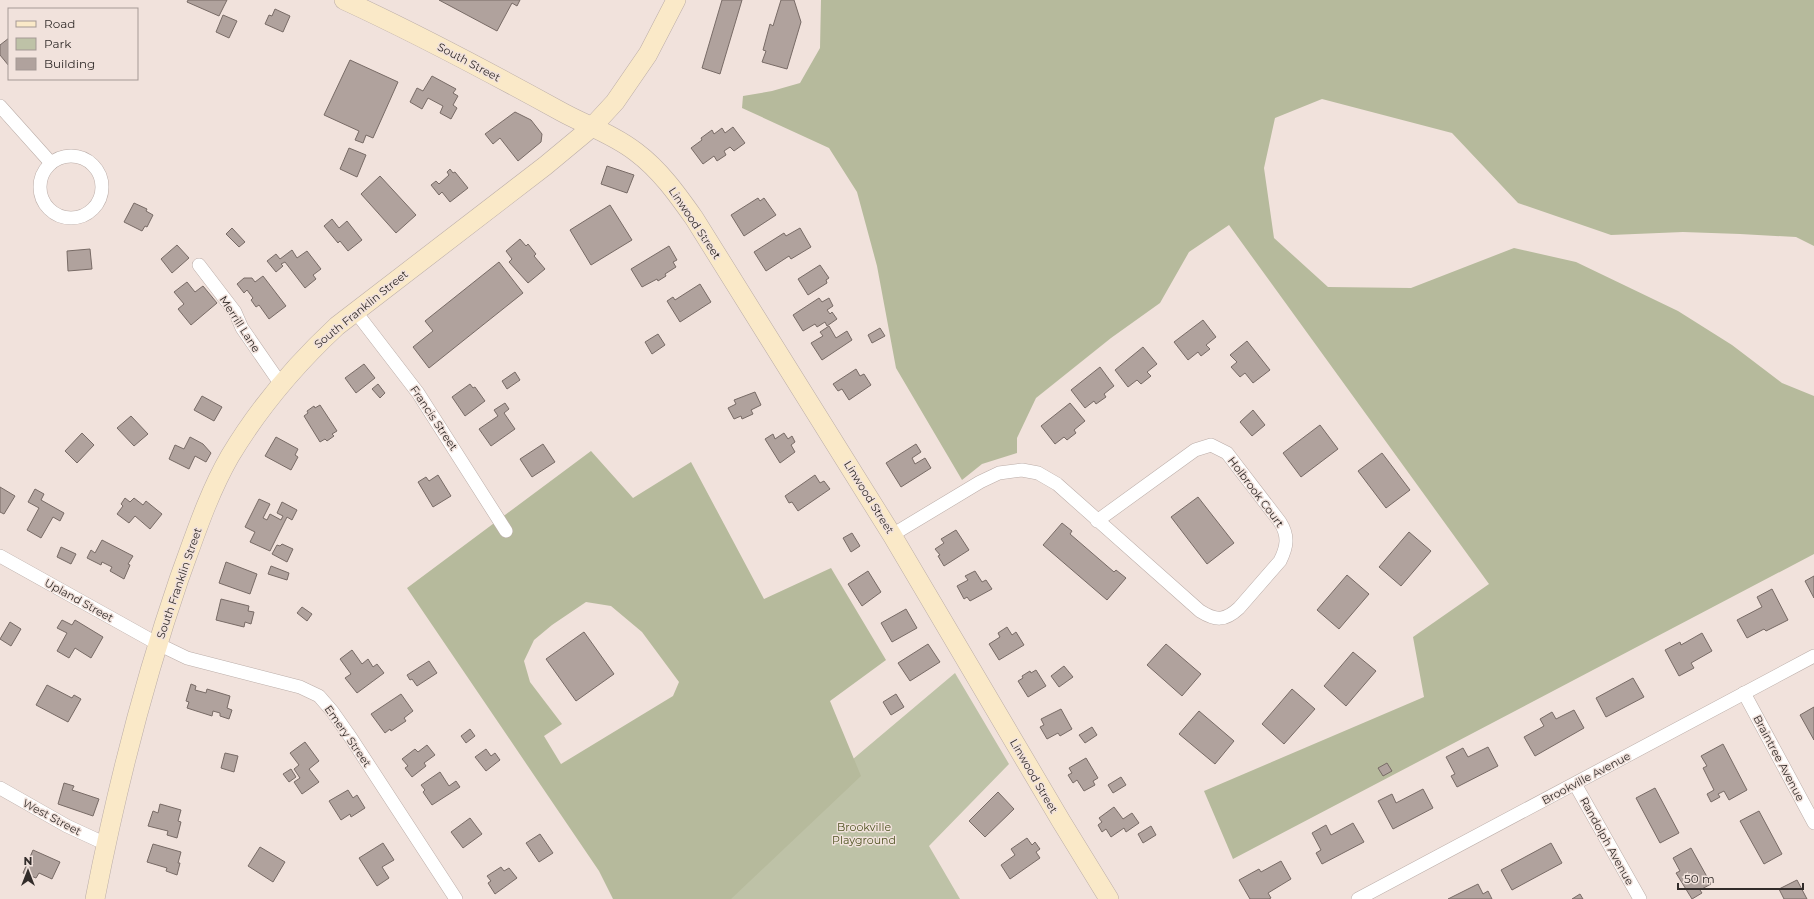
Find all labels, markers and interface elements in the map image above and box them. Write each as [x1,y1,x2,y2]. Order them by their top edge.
legend [8,8,138,80]
text: Road [44,16,75,31]
text: Park [44,36,72,51]
street label: South Street [435,40,503,85]
text: Building [44,56,95,71]
street label: Linwood Street [666,184,724,262]
street label: South Franklin Street [311,267,411,351]
street label: Merrill Lane [217,293,264,355]
street label: Francis Street [407,383,461,454]
street label: Holbrook Court [1225,454,1287,530]
street label: Linwood Street [841,458,897,537]
street label: South Franklin Street [153,525,205,640]
street label: Upland Street [42,575,116,625]
street label: Emery Street [322,702,375,770]
street label: Braintree Avenue [1750,713,1808,804]
street label: Linwood Street [1007,736,1061,816]
street label: Brookville Avenue [1539,749,1633,807]
street label: Randolph Avenue [1577,795,1637,888]
street label: West Street [20,796,84,839]
park label: Brookville Playground [832,820,896,847]
north arrow [8,851,48,891]
text: N [24,854,32,868]
scale bar [1678,865,1803,891]
text: 50 m [1684,871,1715,886]

